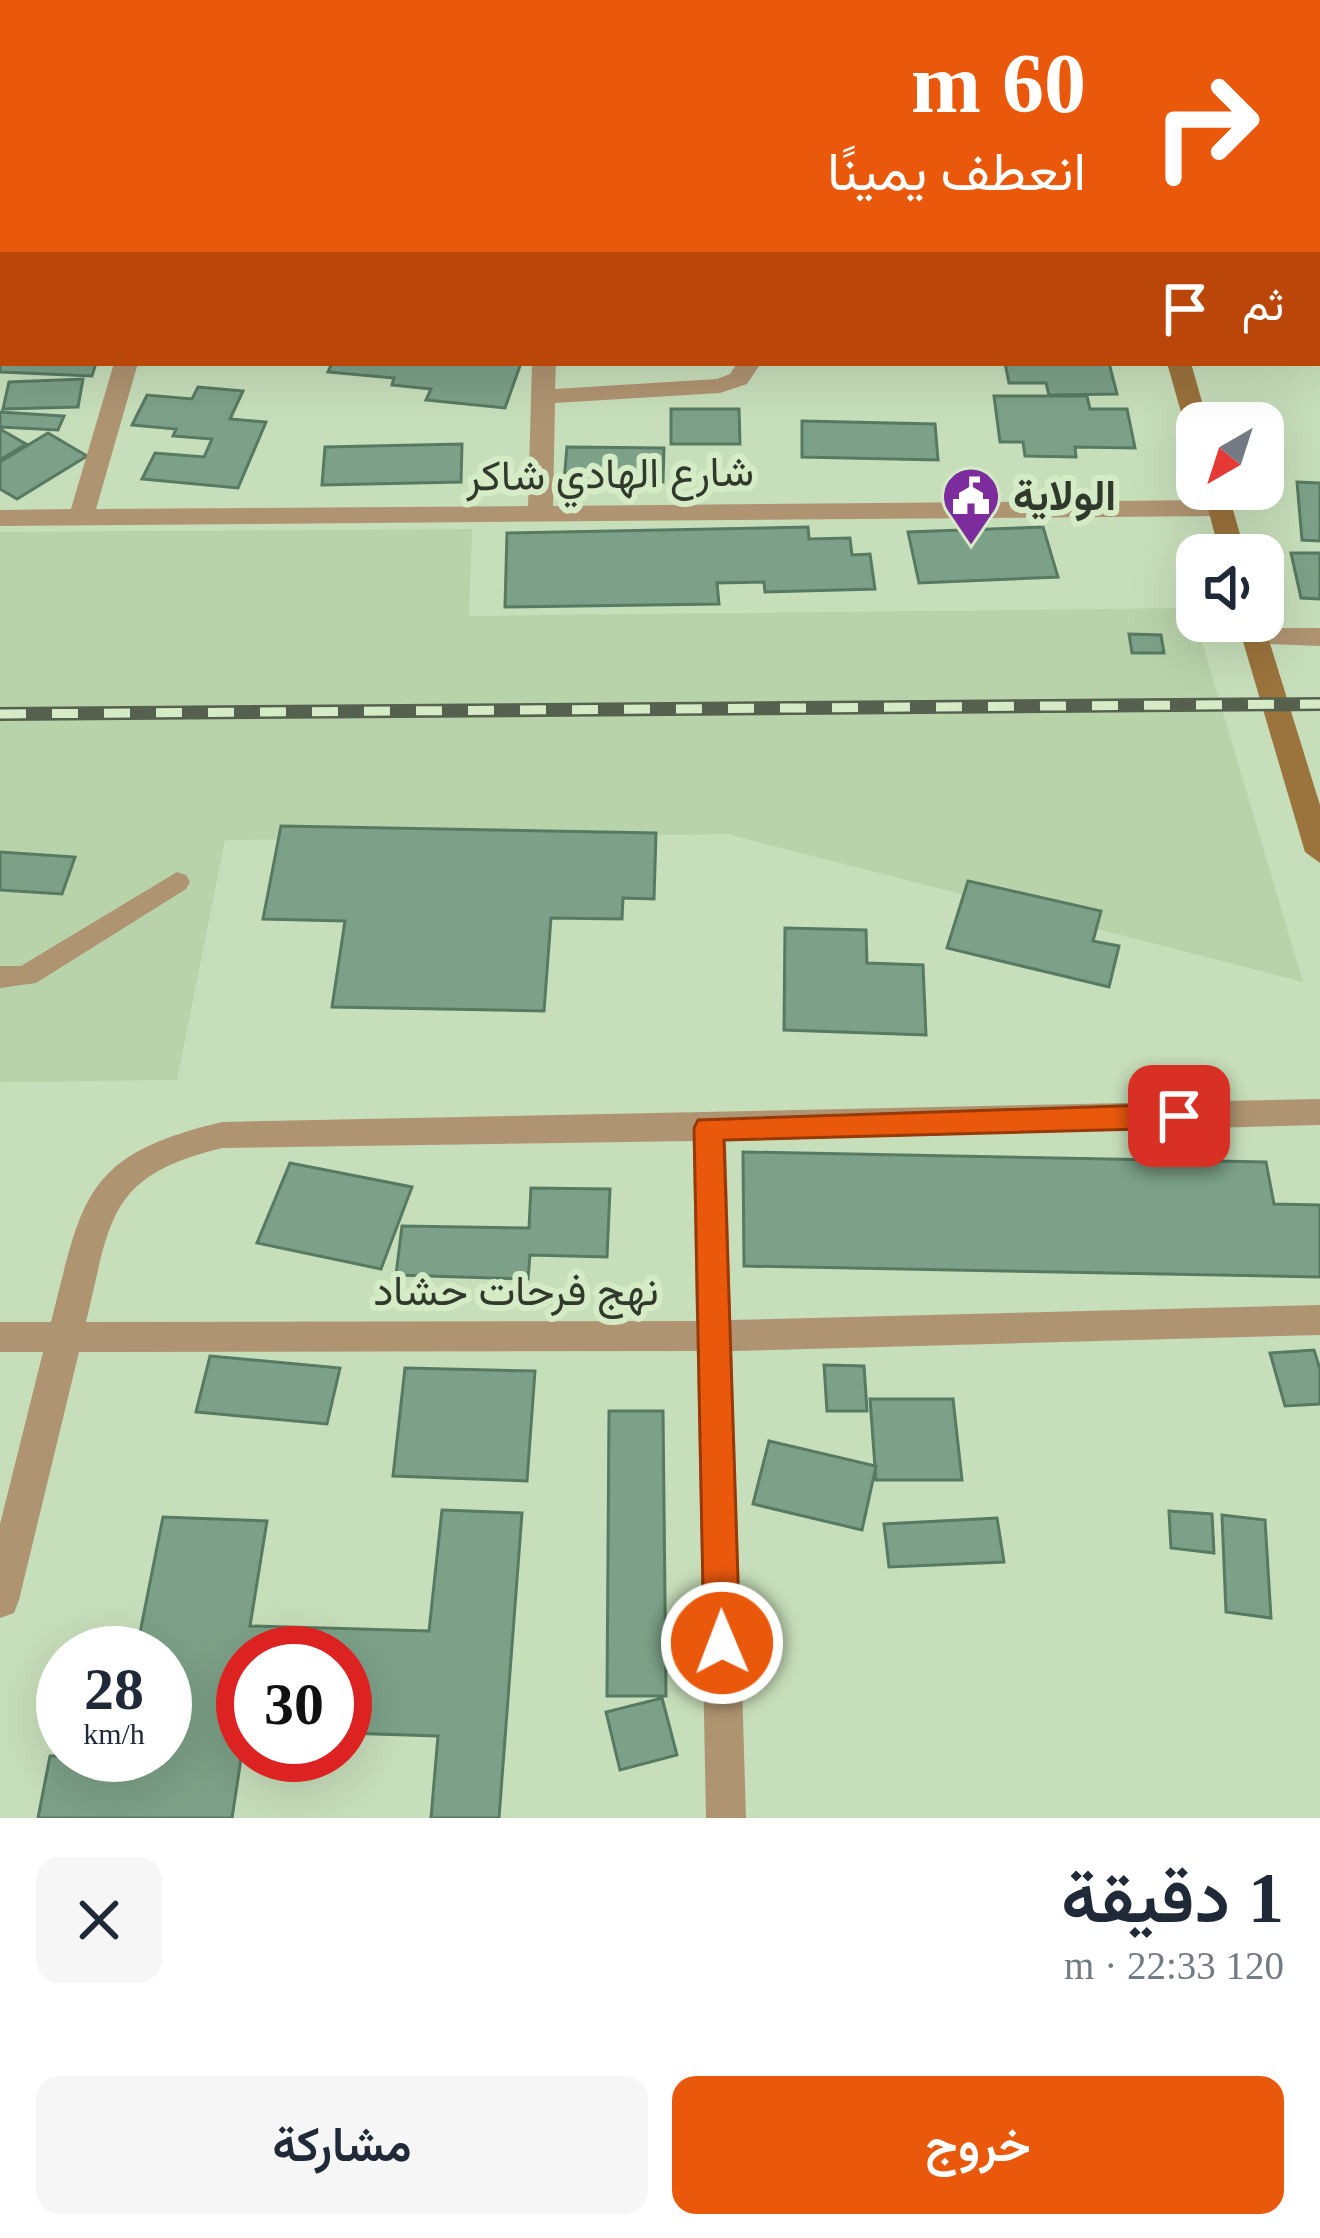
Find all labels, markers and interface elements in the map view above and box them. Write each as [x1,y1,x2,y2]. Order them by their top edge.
text: 60 m [911,37,1086,130]
icon: right [1128,48,1284,204]
text: انعطف يمينًا [827,142,1086,202]
icon: arrive [1152,276,1218,342]
text: ثم [1242,280,1284,330]
north arrow [1176,402,1284,510]
map controls [1176,402,1284,642]
street label: شارع الهادي شاكر [465,448,755,511]
public building icon: الولاية [940,465,1002,547]
place label: الولاية [1013,473,1116,522]
button: sound [1176,534,1284,642]
pin [1128,1065,1230,1167]
icon: arrive [1146,1083,1212,1149]
street label: نهج فرحات حشاد [373,1268,659,1319]
position arrow [659,1580,785,1706]
speed limit sign: 30 [216,1626,372,1782]
text: 28 [84,1656,144,1722]
text: km/h [83,1717,145,1750]
button: close [36,1857,162,1983]
text: 1 دقيقة [1061,1858,1284,1938]
text: 120 m · 22:33 [1064,1944,1284,1987]
button: مشاركة [36,2076,648,2214]
button: خروج [672,2076,1284,2214]

